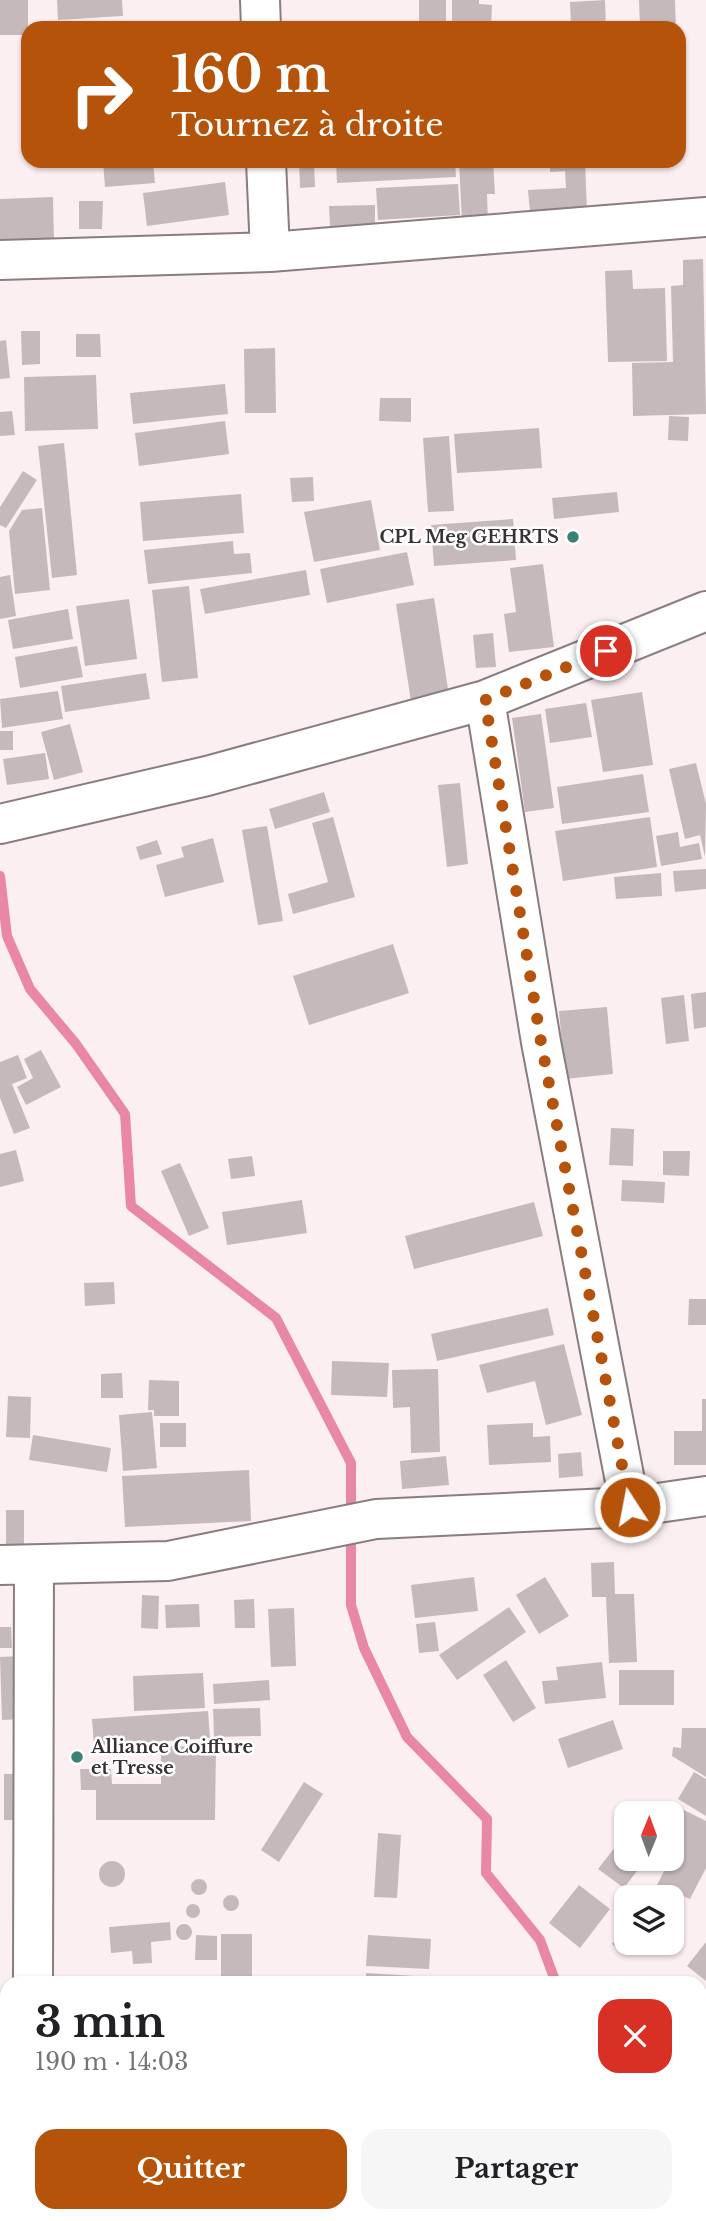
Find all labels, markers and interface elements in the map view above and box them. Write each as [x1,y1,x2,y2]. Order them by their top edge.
text: 160 m [171,44,330,105]
icon: right [56,49,147,140]
text: Tournez à droite [171,105,444,145]
place label: CPL Meg GEHRTS [380,526,559,548]
marker: CPL Meg GEHRTS [565,529,581,545]
pin [576,621,636,681]
icon: arrive [587,632,625,670]
position arrow [593,1470,667,1544]
place label: Alliance Coiffure et Tresse [90,1736,253,1779]
marker: Alliance Coiffure et Tresse [69,1749,85,1765]
north arrow [614,1801,684,1871]
map controls [614,1801,684,1955]
button: layers [614,1885,684,1955]
text: 3 min [35,1996,165,2048]
button: close [598,1999,672,2073]
text: 190 m · 14:03 [35,2048,188,2076]
button: Quitter [35,2129,347,2209]
button: Partager [361,2129,672,2209]

